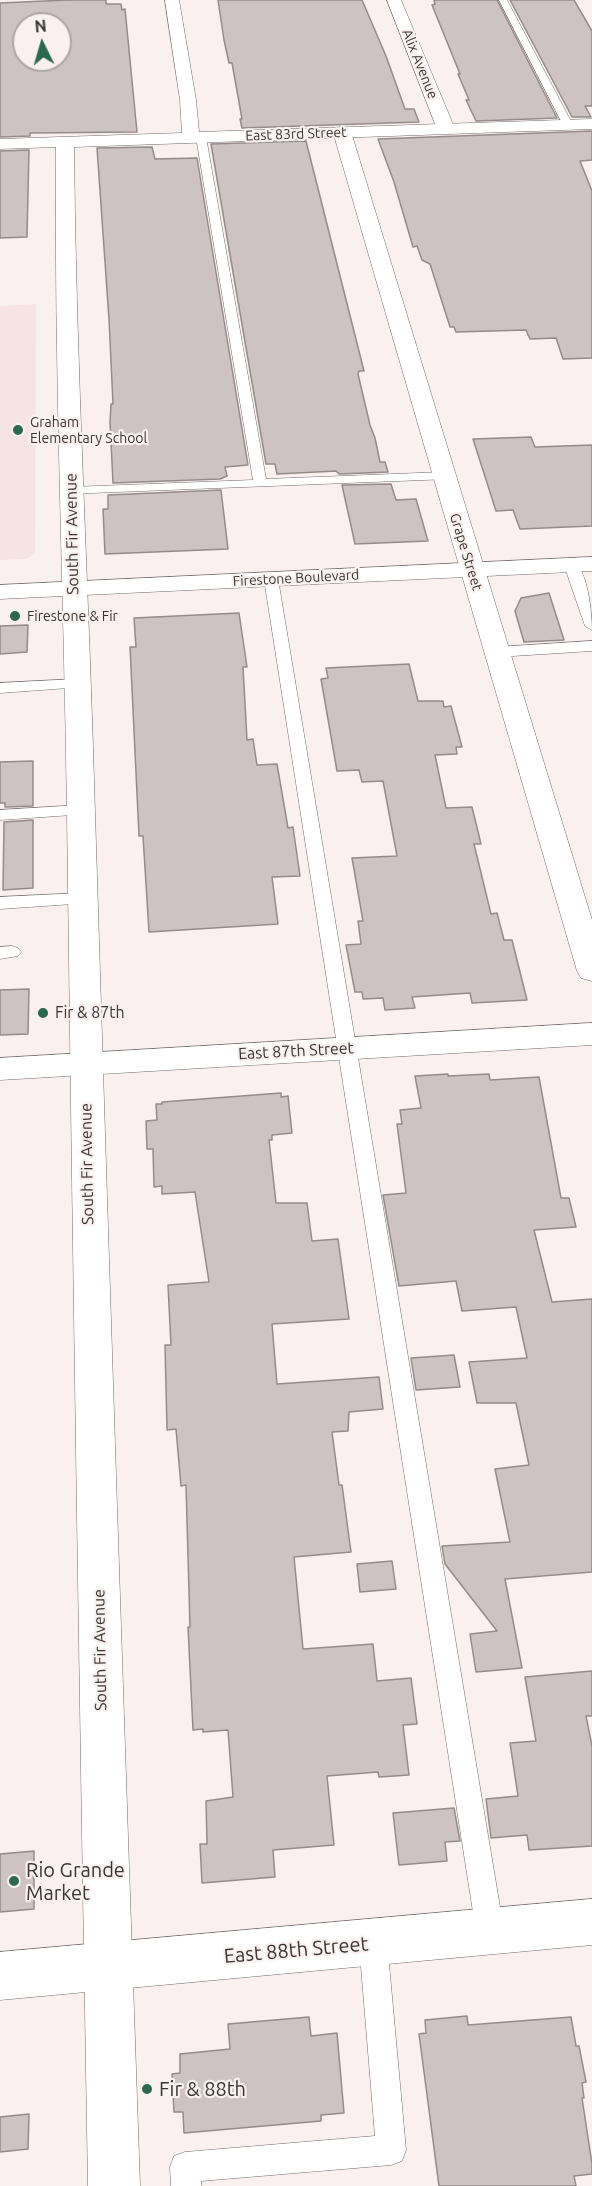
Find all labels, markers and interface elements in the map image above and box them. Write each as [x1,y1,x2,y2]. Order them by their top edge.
north arrow [12,12,72,72]
text: N [34,17,47,36]
street label: Alix Avenue [398,27,442,101]
street label: East 83rd Street [245,124,347,144]
place label: Graham Elementary School [30,414,147,446]
marker: Graham Elementary School [11,423,25,437]
street label: South Fir Avenue [61,473,83,595]
street label: Grape Street [446,511,486,593]
street label: Firestone Boulevard [232,566,360,590]
place label: Firestone & Fir [27,608,118,624]
marker: Firestone & Fir [8,609,22,623]
place label: Fir & 87th [55,1003,125,1023]
marker: Fir & 87th [36,1006,50,1020]
street label: East 87th Street [238,1038,354,1064]
street label: South Fir Avenue [76,1103,98,1225]
street label: South Fir Avenue [89,1589,111,1711]
place label: Rio Grande Market [26,1858,125,1905]
marker: Rio Grande Market [7,1874,21,1888]
street label: East 88th Street [223,1932,369,1968]
place label: Fir & 88th [159,2077,246,2101]
marker: Fir & 88th [140,2082,154,2096]

